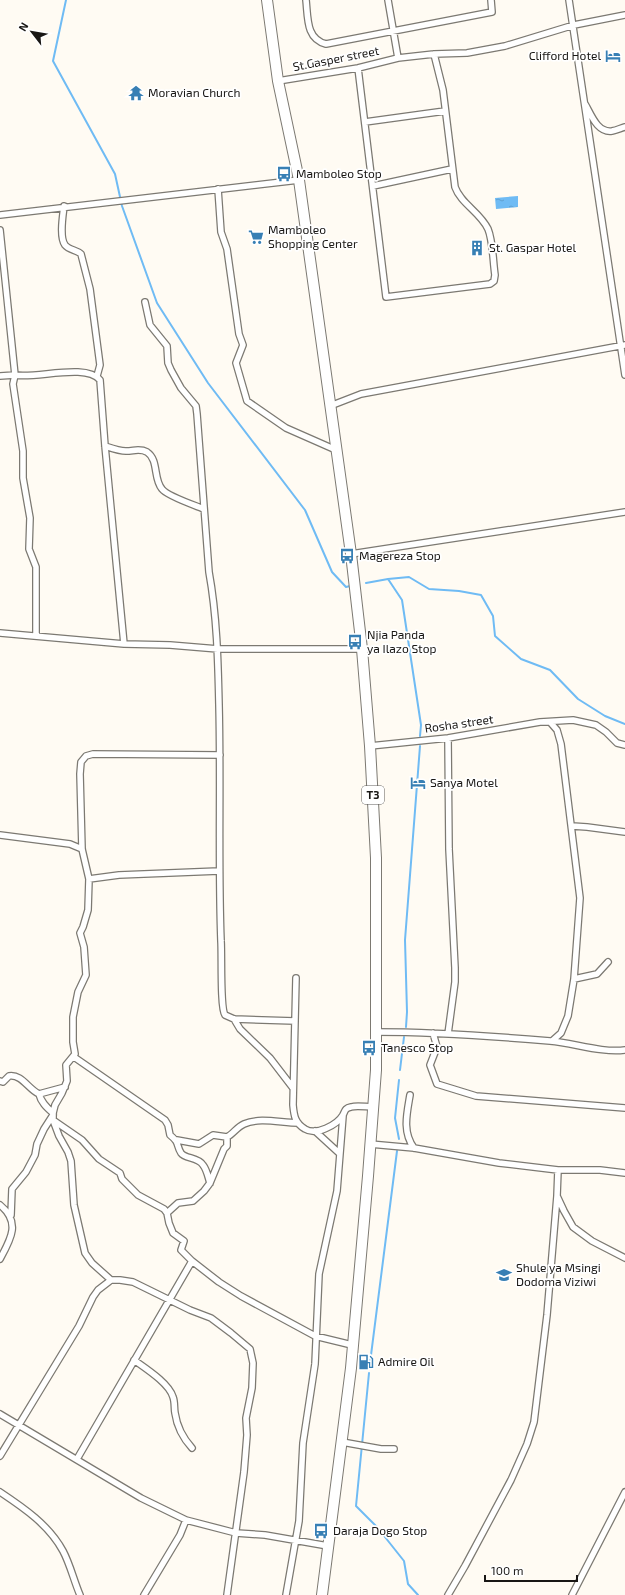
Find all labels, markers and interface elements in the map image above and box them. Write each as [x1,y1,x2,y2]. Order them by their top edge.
north arrow [12,12,52,52]
text: N [15,20,31,33]
street label: St.Gasper street [291,43,381,73]
hotel icon: Clifford Hotel [604,47,622,65]
place label: Clifford Hotel [529,48,601,62]
temple icon: Moravian Church [127,84,145,102]
place label: Moravian Church [148,85,240,99]
bus stop icon: Mamboleo Stop [275,165,293,183]
place label: Mamboleo Stop [296,166,382,180]
place label: Mamboleo Shopping Center [268,222,358,250]
supermarket icon: Mamboleo Shopping Center [247,228,265,246]
building icon: St. Gaspar Hotel [468,239,486,257]
place label: St. Gaspar Hotel [489,240,576,254]
bus stop icon: Magereza Stop [338,547,356,565]
place label: Magereza Stop [359,548,441,562]
place label: Njia Panda ya Ilazo Stop [367,627,436,655]
bus stop icon: Njia Panda ya Ilazo Stop [346,633,364,651]
street label: Rosha street [424,711,495,735]
hotel icon: Sanya Motel [409,774,427,792]
place label: Sanya Motel [430,775,498,789]
road number: T3 [362,786,384,804]
bus stop icon: Tanesco Stop [360,1039,378,1057]
place label: Tanesco Stop [381,1040,453,1054]
place label: Shule ya Msingi Dodoma Viziwi [516,1260,601,1288]
school or university icon: Shule ya Msingi Dodoma Viziwi [495,1266,513,1284]
fuel station icon: Admire Oil [357,1353,375,1371]
place label: Admire Oil [378,1354,435,1368]
bus stop icon: Daraja Dogo Stop [312,1522,330,1540]
place label: Daraja Dogo Stop [333,1523,427,1538]
scale bar [485,1557,577,1583]
text: 100 m [491,1563,523,1577]

